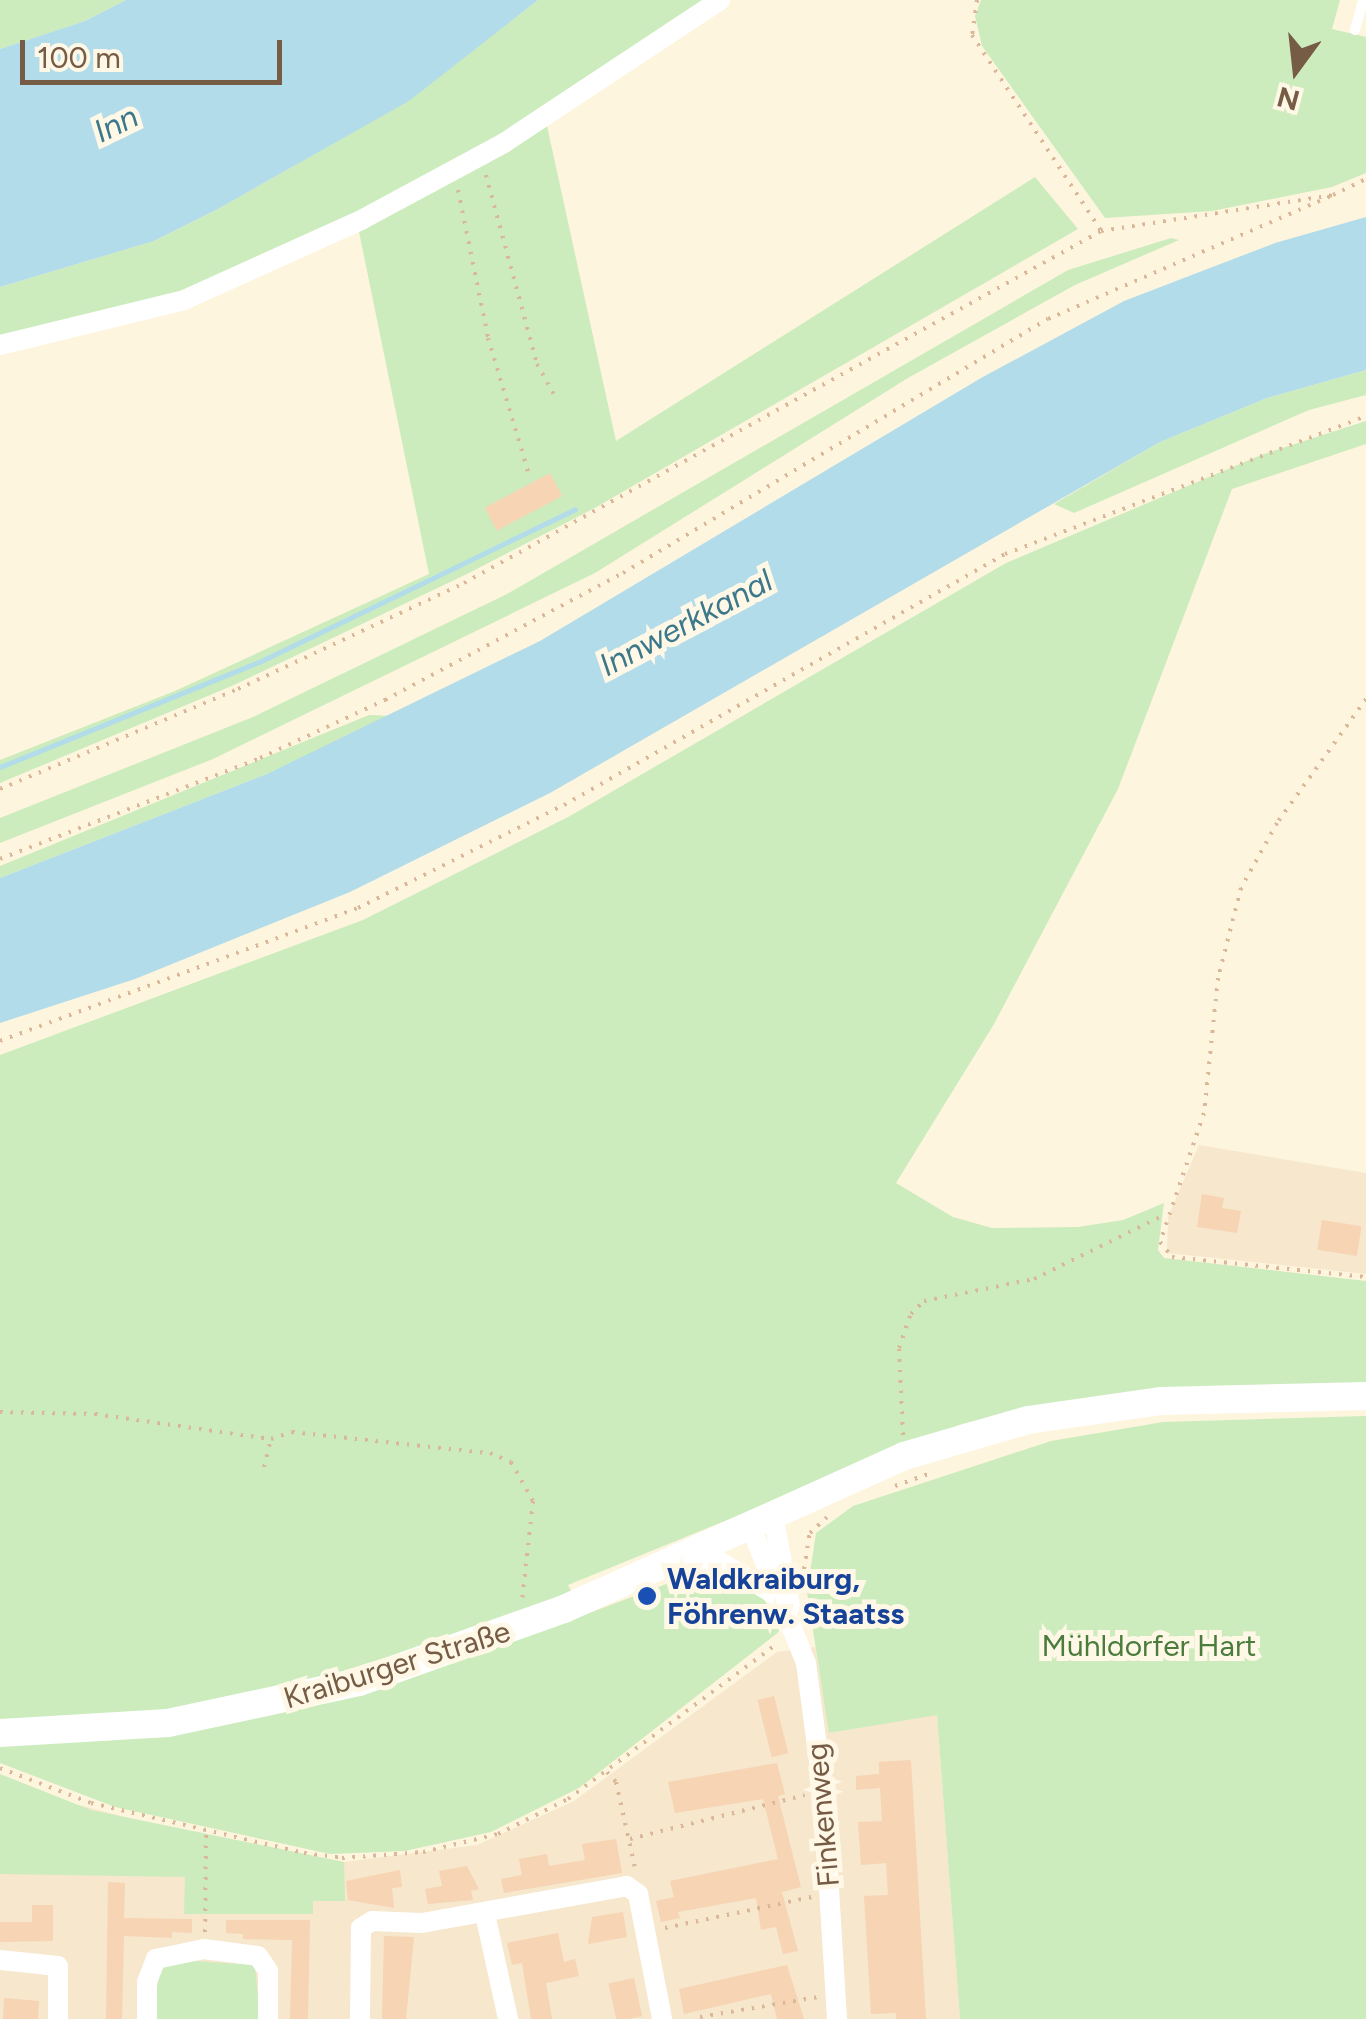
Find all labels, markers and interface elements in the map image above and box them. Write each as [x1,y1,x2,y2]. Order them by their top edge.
scale bar [25,20,288,82]
north arrow [1246,20,1346,120]
text: 100 m [37,39,121,76]
text: N [1273,80,1303,118]
water label: Inn [88,97,144,151]
water label: Innwerkkanal [593,561,779,685]
place label: Waldkraiburg, Föhrenw. Staatss [667,1561,904,1632]
marker: Waldkraiburg, Föhrenw. Staatss [636,1585,658,1607]
street label: Kraiburger Straße [279,1613,515,1717]
park label: Mühldorfer Hart [1042,1628,1256,1664]
street label: Finkenweg [799,1742,847,1888]

